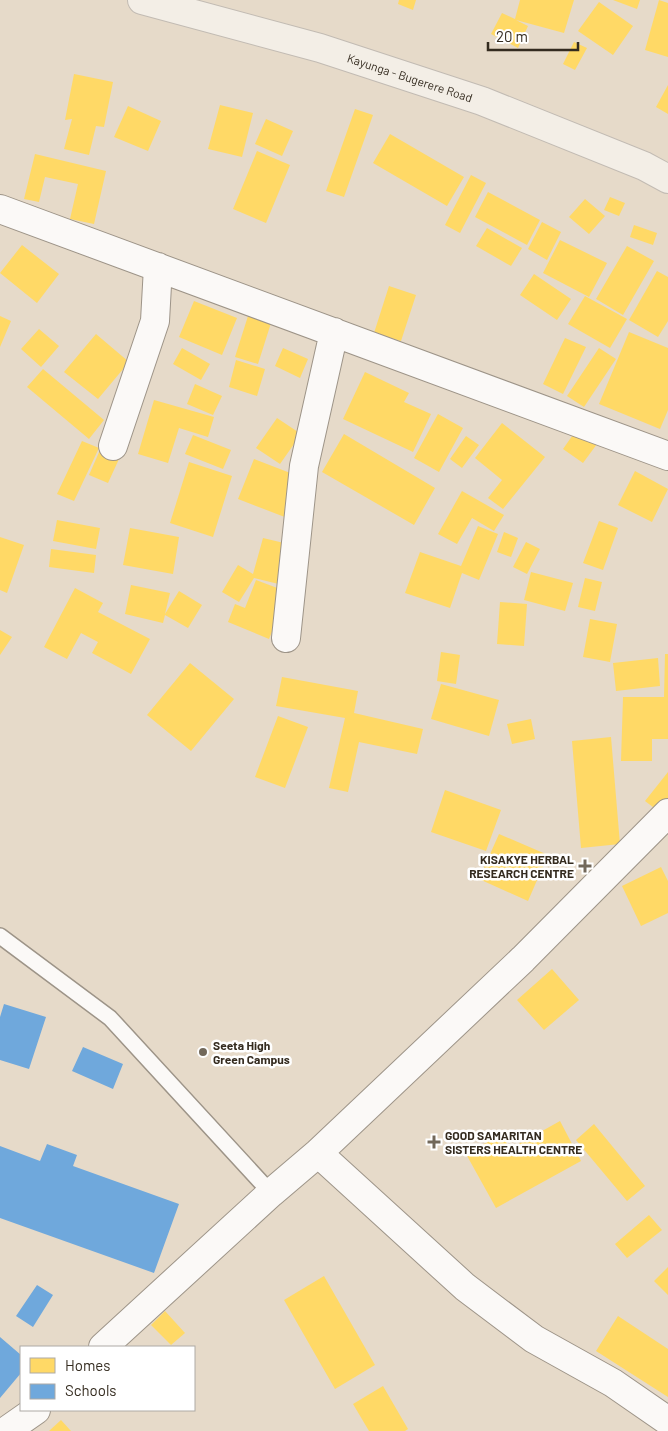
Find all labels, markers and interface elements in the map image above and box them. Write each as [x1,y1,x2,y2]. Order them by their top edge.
scale bar [488,20,578,52]
text: 20 m [496,27,528,45]
street label: Kayunga - Bugerere Road [346,50,474,104]
place label: KISAKYE HERBAL RESEARCH CENTRE [469,852,574,880]
marker: KISAKYE HERBAL RESEARCH CENTRE [578,859,592,873]
place label: Seeta High Green Campus [213,1038,290,1066]
marker: Seeta High Green Campus [197,1046,209,1058]
place label: GOOD SAMARITAN SISTERS HEALTH CENTRE [445,1128,582,1156]
marker: GOOD SAMARITAN SISTERS HEALTH CENTRE [427,1135,441,1149]
legend [20,1346,195,1411]
text: Homes [65,1356,110,1374]
text: Schools [65,1381,117,1399]

